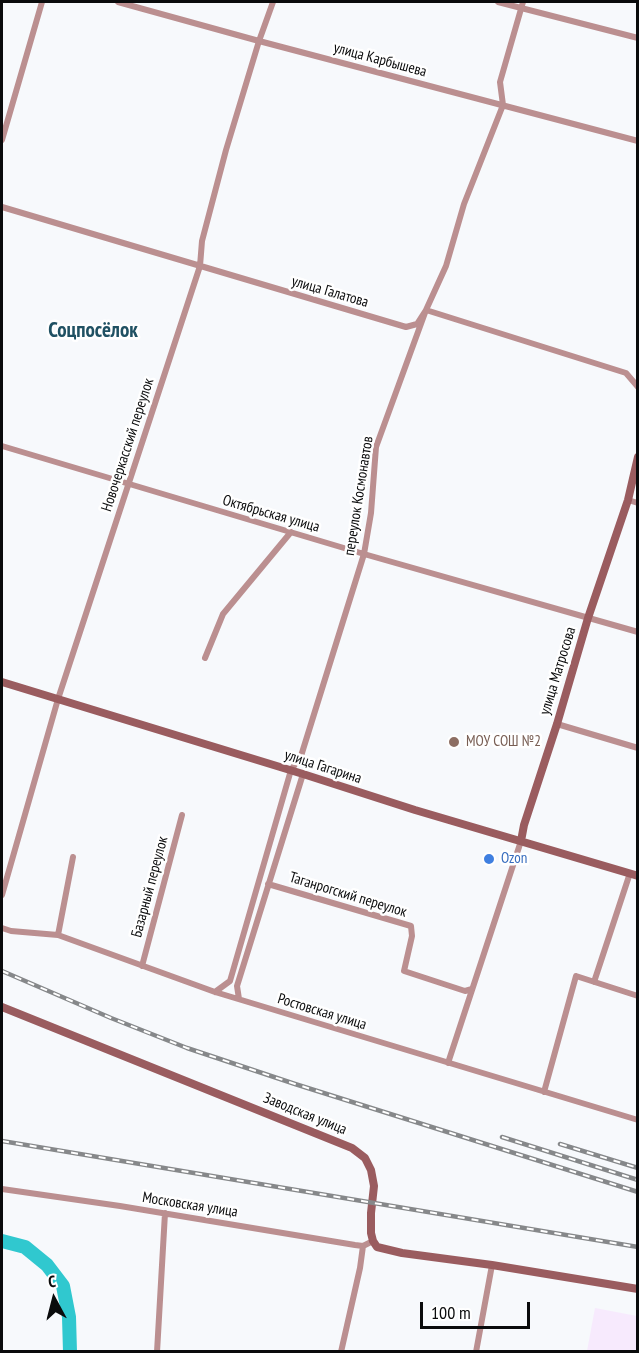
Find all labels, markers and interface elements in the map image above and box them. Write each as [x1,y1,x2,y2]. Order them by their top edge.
street label: улица Карбышева [332,39,428,81]
street label: улица Галатова [289,272,371,312]
district label: Соцпосёлок [48,318,138,344]
street label: Новочеркасский переулок [98,376,158,514]
street label: переулок Космонавтов [341,435,377,557]
street label: Октябрьская улица [220,492,322,536]
street label: улица Матросова [536,625,580,717]
place label: МОУ СОШ №2 [466,733,541,751]
marker: МОУ СОШ №2 [447,735,461,749]
street label: улица Гагарина [282,746,364,788]
street label: Базарный переулок [128,835,172,939]
place label: Ozon [501,850,527,868]
marker: Ozon [482,852,496,866]
street label: Таганрогский переулок [287,869,409,921]
street label: Ростовская улица [275,990,369,1034]
street label: Заводская улица [261,1089,349,1139]
street label: Московская улица [141,1189,239,1221]
north arrow [24,1269,84,1329]
text: С [47,1271,57,1292]
scale bar [423,1290,532,1328]
text: 100 m [431,1301,471,1324]

